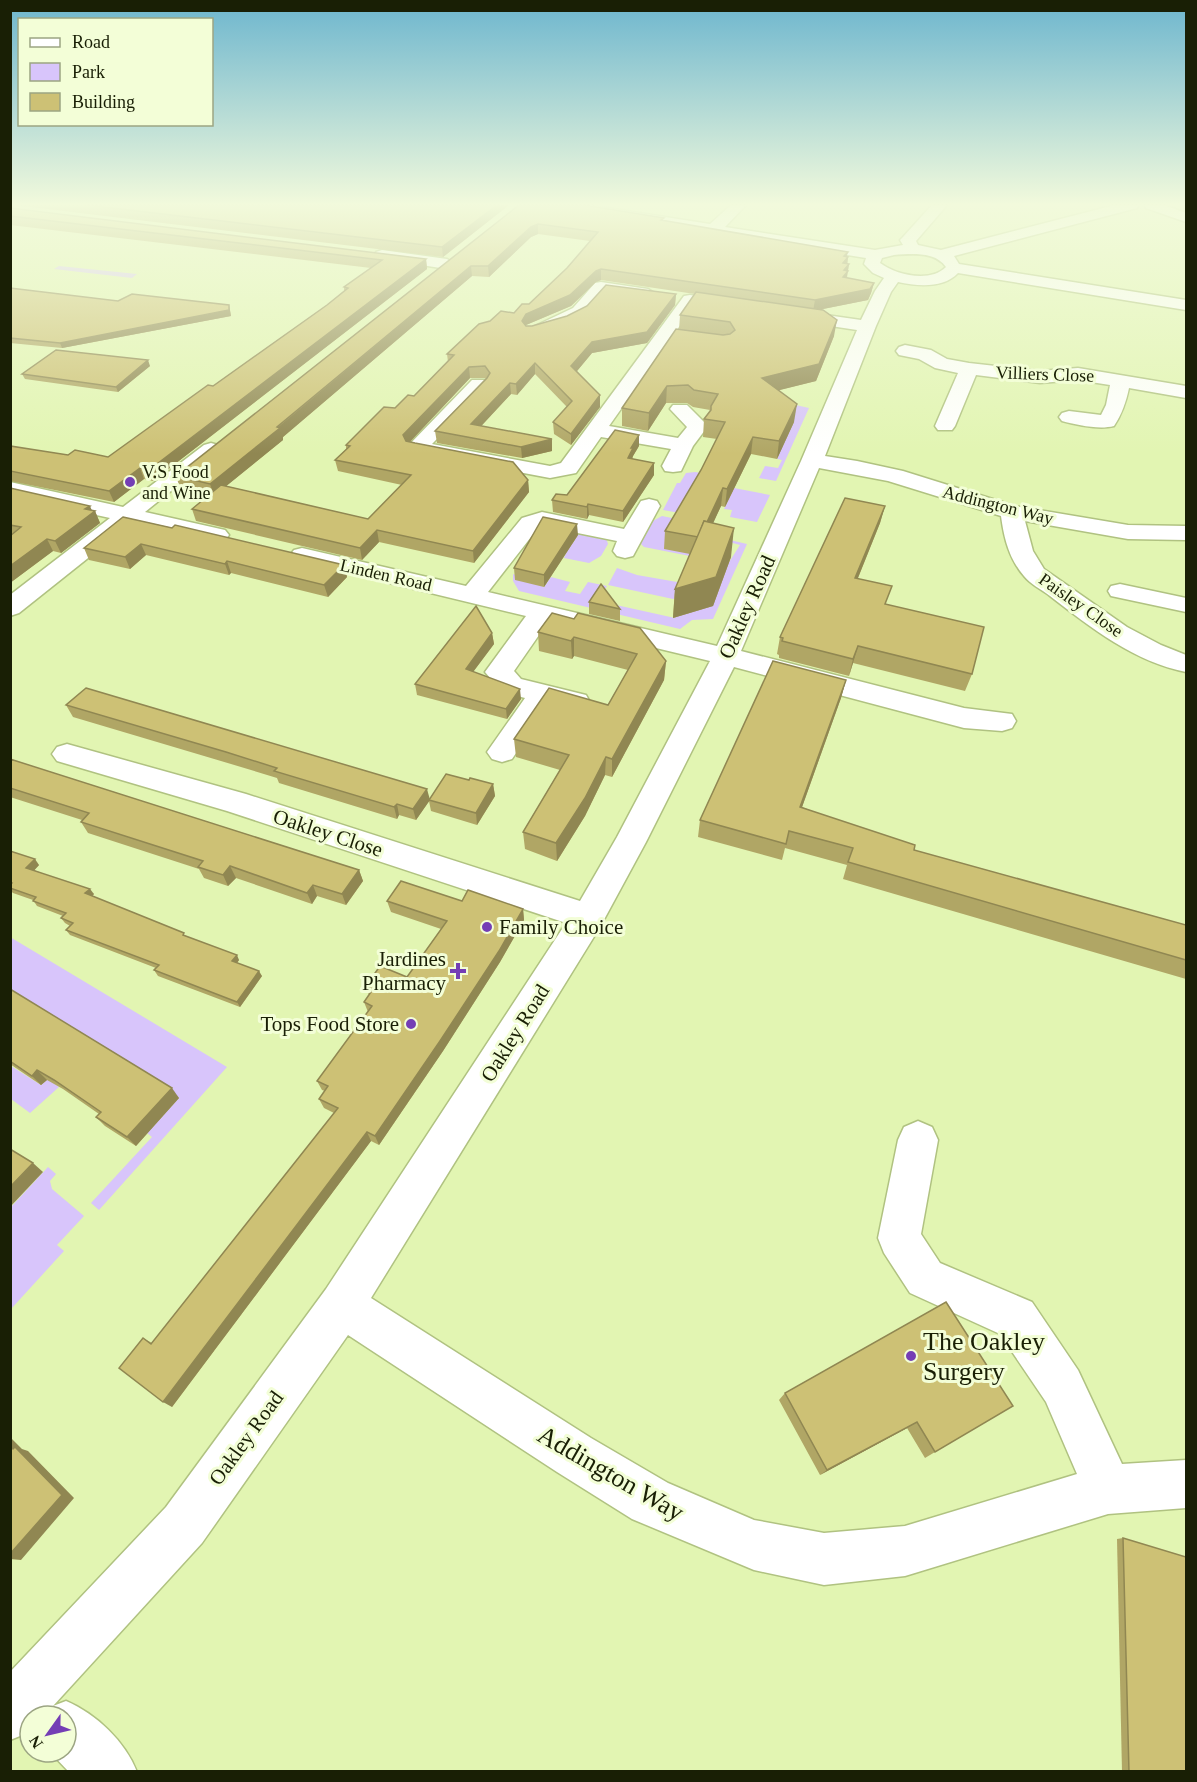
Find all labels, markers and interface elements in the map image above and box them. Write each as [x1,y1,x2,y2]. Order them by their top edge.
legend [18,18,213,126]
text: Road [72,32,110,52]
text: Park [72,62,105,82]
text: Building [72,92,135,112]
street label: Villiers Close [995,362,1095,386]
place label: V.S Food and Wine [142,462,210,503]
marker: V.S Food and Wine [123,475,137,489]
street label: Addington Way [940,482,1056,528]
street label: Oakley Road [714,551,781,662]
street label: Linden Road [338,555,434,595]
street label: Paisley Close [1035,569,1127,641]
street label: Oakley Close [270,804,386,862]
place label: Family Choice [499,915,623,939]
marker: Family Choice [480,920,494,934]
place label: Jardines Pharmacy [362,947,446,995]
marker: Jardines Pharmacy [451,964,465,978]
street label: Oakley Road [476,979,555,1086]
place label: Tops Food Store [260,1012,399,1036]
marker: Tops Food Store [404,1017,418,1031]
place label: The Oakley Surgery [923,1327,1045,1386]
marker: The Oakley Surgery [904,1349,918,1363]
street label: Oakley Road [204,1386,288,1490]
street label: Addington Way [532,1420,689,1527]
north arrow [18,1704,78,1764]
text: N [25,1732,46,1752]

